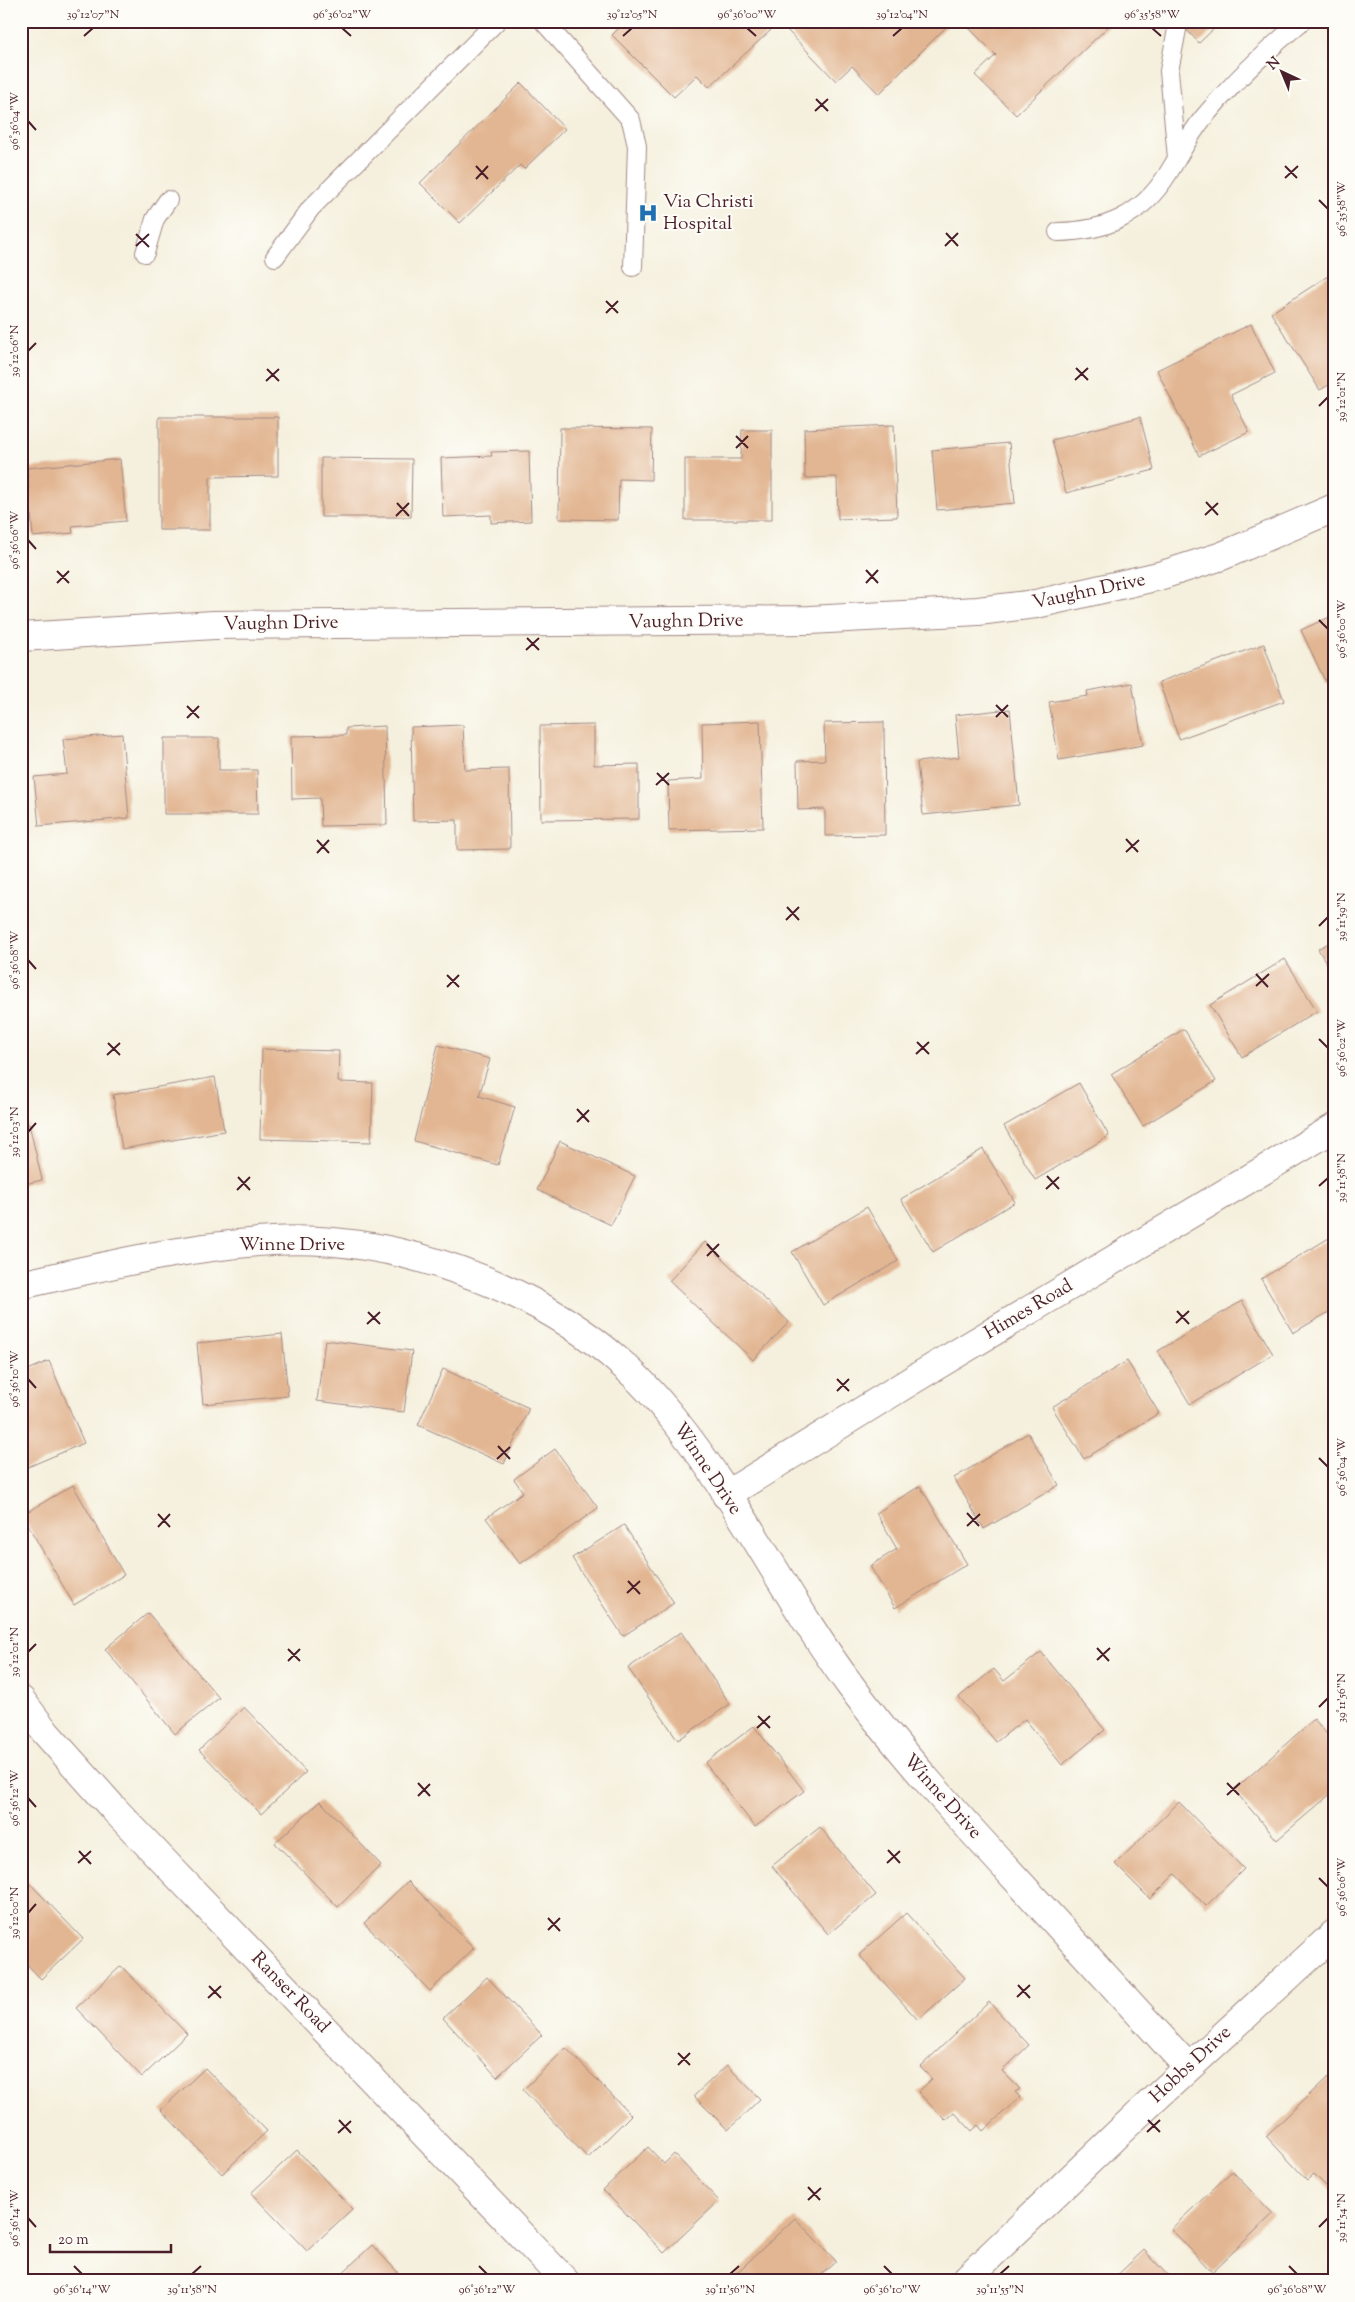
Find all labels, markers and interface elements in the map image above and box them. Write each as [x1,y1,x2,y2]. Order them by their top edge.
text: 39°12'07"N [67,6,120,24]
text: 96°36'02"W [313,6,372,24]
text: 39°12'05"N [607,6,658,24]
text: 96°36'00"W [718,6,777,24]
text: 39°12'04"N [876,6,928,24]
text: 96°35'58"W [1124,6,1180,24]
north arrow [1258,48,1308,98]
text: N [1263,53,1285,75]
text: 96°36'04"W [6,91,24,150]
text: 96°35'58"W [1333,181,1351,237]
place label: Via Christi Hospital [663,189,754,238]
hospital icon: Via Christi Hospital [637,202,659,224]
text: 39°12'06"N [6,324,24,377]
text: 39°12'01"N [1333,371,1351,422]
text: 96°36'06"W [6,510,24,569]
street label: Vaughn Drive [1030,567,1148,617]
text: 96°36'00"W [1333,599,1351,658]
street label: Vaughn Drive [628,607,744,637]
street label: Vaughn Drive [223,609,339,639]
text: 39°11'59"N [1333,892,1351,942]
text: 96°36'08"W [6,930,24,989]
text: 96°36'02"W [1333,1018,1351,1077]
text: 39°12'03"N [6,1106,24,1158]
text: 39°11'58"N [1333,1153,1351,1203]
street label: Winne Drive [239,1232,345,1259]
street label: Himes Road [980,1273,1079,1347]
text: 96°36'10"W [6,1350,24,1408]
street label: Winne Drive [666,1417,748,1521]
text: 96°36'04"W [1333,1437,1351,1496]
text: 39°12'01"N [6,1626,24,1677]
text: 39°11'56"N [1333,1673,1351,1723]
street label: Winne Drive [896,1748,988,1846]
text: 96°36'12"W [6,1769,24,1826]
text: 96°36'06"W [1333,1857,1351,1916]
text: 39°12'00"N [6,1886,24,1939]
street label: Ranser Road [244,1946,336,2040]
street label: Hobbs Drive [1144,2020,1238,2110]
text: 96°36'14"W [6,2189,24,2247]
text: 39°11'54"N [1333,2193,1351,2243]
scale bar [50,2222,171,2254]
text: 20 m [58,2230,89,2251]
text: 96°36'14"W [53,2281,111,2299]
text: 39°11'58"N [167,2281,217,2299]
text: 96°36'12"W [459,2281,516,2299]
text: 39°11'56"N [705,2281,755,2299]
text: 96°36'10"W [863,2281,921,2299]
text: 39°11'55"N [976,2281,1024,2299]
text: 96°36'08"W [1268,2281,1327,2299]

